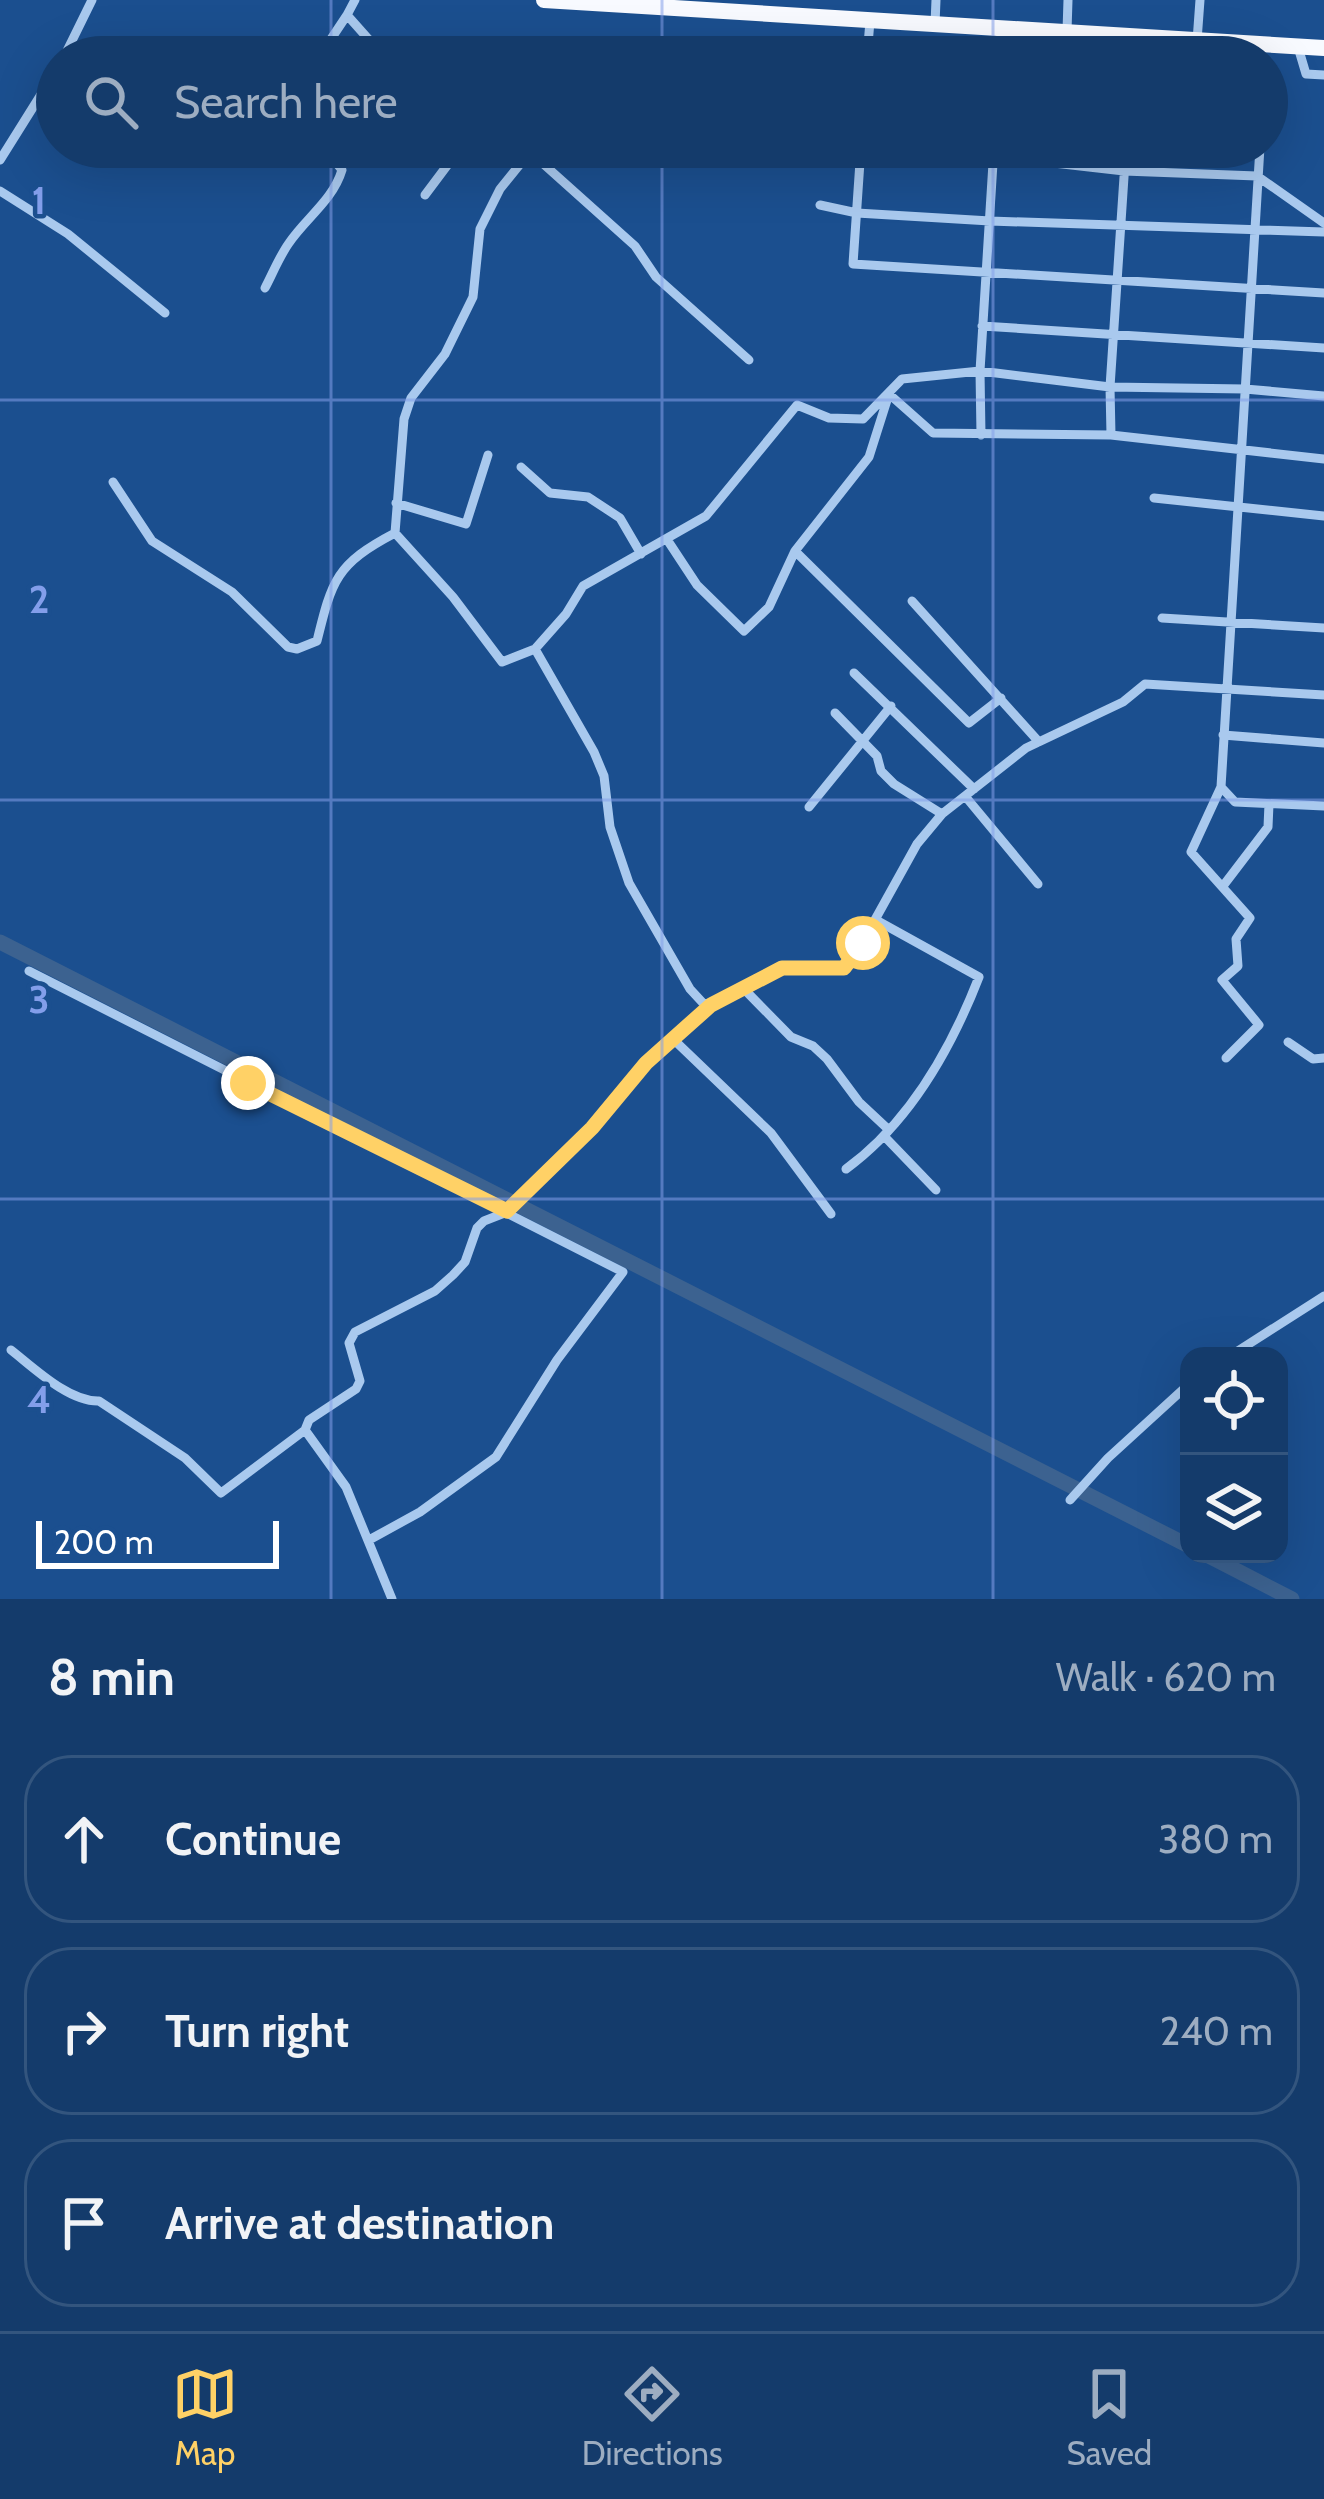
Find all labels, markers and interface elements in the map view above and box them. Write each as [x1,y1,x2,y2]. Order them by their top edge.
search box [36,36,1288,168]
icon: search [78,69,144,135]
text: Search here [174,75,398,129]
text: 1 [32,176,46,224]
text: 2 [29,575,49,623]
route start [836,916,890,970]
text: 3 [28,975,50,1023]
route end [221,1056,275,1110]
map controls [1180,1347,1288,1563]
button: locate [1180,1347,1288,1455]
text: 4 [27,1375,51,1423]
button: layers [1180,1455,1288,1563]
scale bar [36,1515,279,1568]
text: 200 m [54,1522,154,1562]
text: 8 min [48,1646,175,1708]
text: Walk · 620 m [1056,1653,1276,1701]
icon: ahead [51,1806,117,1872]
text: Continue [165,1812,341,1866]
text: 380 m [1158,1815,1273,1863]
icon: right [51,1998,117,2064]
text: Turn right [165,2004,349,2058]
text: 240 m [1160,2007,1273,2055]
icon: arrive [51,2190,117,2256]
text: Arrive at destination [165,2196,554,2250]
tab: Map [172,2361,238,2473]
tab: Directions [582,2361,723,2473]
tab: Saved [1066,2361,1152,2473]

